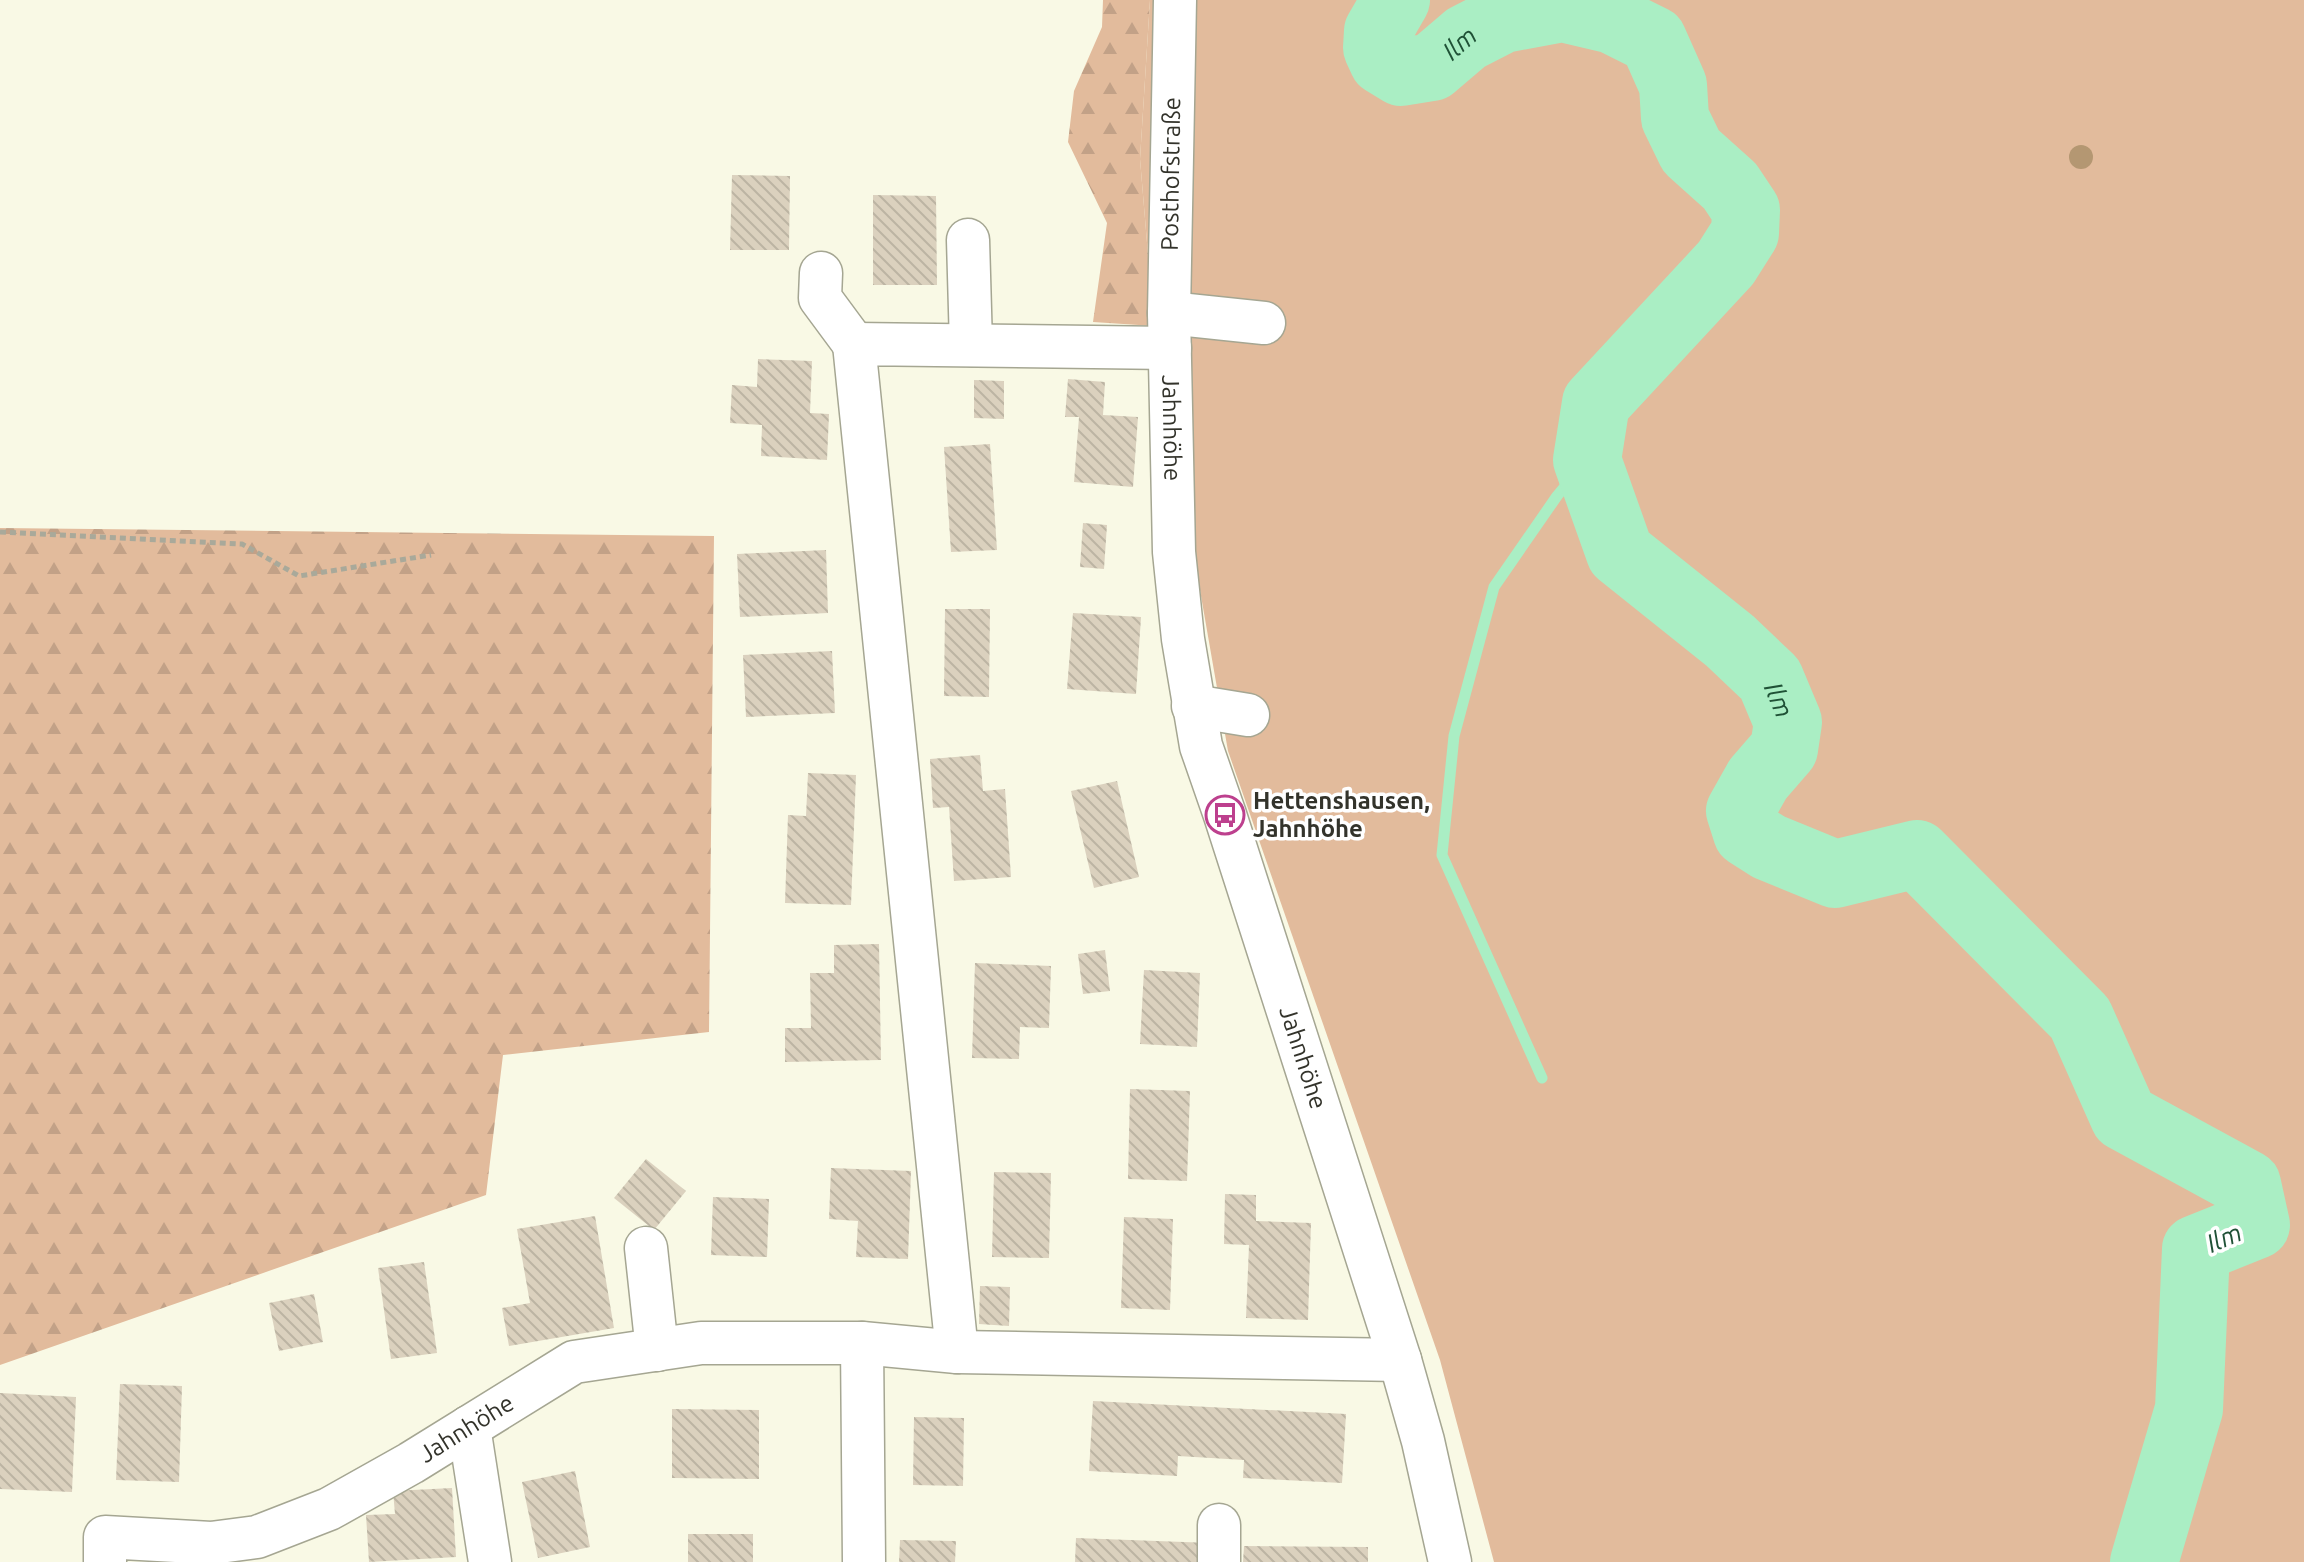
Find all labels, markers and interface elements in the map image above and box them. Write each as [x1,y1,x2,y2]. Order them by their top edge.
water label: Ilm [1436,20,1482,66]
street label: Posthofstraße [1156,97,1185,251]
street label: Jahnhöhe [1157,374,1187,481]
water label: Ilm [1759,678,1799,722]
place label: Hettenshausen, Jahnhöhe [1253,787,1430,842]
bus stop icon: Hettenshausen, Jahnhöhe [1204,794,1246,836]
street label: Jahnhöhe [1274,1003,1333,1112]
water label: Ilm [2202,1217,2246,1258]
street label: Jahnhöhe [414,1389,518,1468]

